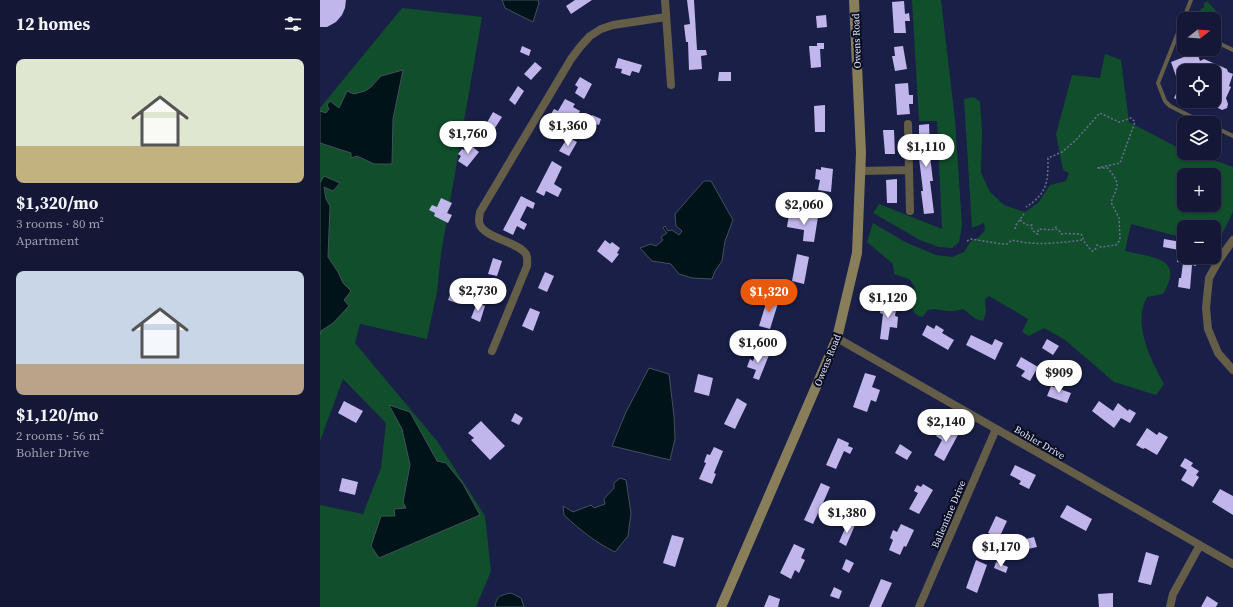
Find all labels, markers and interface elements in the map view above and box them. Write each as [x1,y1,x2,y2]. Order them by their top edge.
text: 12 homes [16,12,90,36]
north arrow [1177,12,1221,56]
map controls [1177,12,1221,264]
icon: filters [282,13,304,35]
street label: Owens Road [849,13,864,69]
button: locate [1177,64,1221,108]
icon: home [124,85,196,157]
pin: $1,360 [535,113,601,147]
button: layers [1177,116,1221,160]
text: $1,360 [548,117,588,134]
pin: $1,760 [435,121,501,155]
text: $1,760 [448,125,488,142]
pin: $1,110 [893,134,959,168]
text: $1,110 [906,138,946,155]
button: + [1177,168,1221,212]
text: $1,320/mo [16,191,98,215]
pin: $2,060 [771,192,837,226]
text: $2,060 [784,196,824,213]
text: 3 rooms · 80 m² [16,215,104,232]
button: − [1177,220,1221,264]
text: Apartment [16,232,79,249]
pin: $2,730 [445,278,511,312]
pin: $1,320 [736,279,802,313]
text: $2,730 [458,282,498,299]
text: $1,320 [749,283,789,300]
pin: $1,120 [855,285,921,319]
text: $1,120 [868,289,908,306]
icon: home [124,297,196,369]
pin: $1,600 [725,330,791,364]
street label: Owens Road [811,332,844,388]
text: $1,600 [738,334,778,351]
pin: $909 [1035,360,1083,394]
text: $909 [1045,364,1073,381]
text: $1,120/mo [16,403,98,427]
pin: $2,140 [913,409,979,443]
text: $2,140 [926,413,966,430]
street label: Bohler Drive [1012,423,1067,462]
text: 2 rooms · 56 m² [16,427,104,444]
text: Bohler Drive [16,444,89,461]
street label: Ballentine Drive [928,478,969,550]
pin: $1,380 [814,500,880,534]
text: $1,380 [827,504,867,521]
pin: $1,170 [968,534,1034,568]
text: $1,170 [981,538,1021,555]

